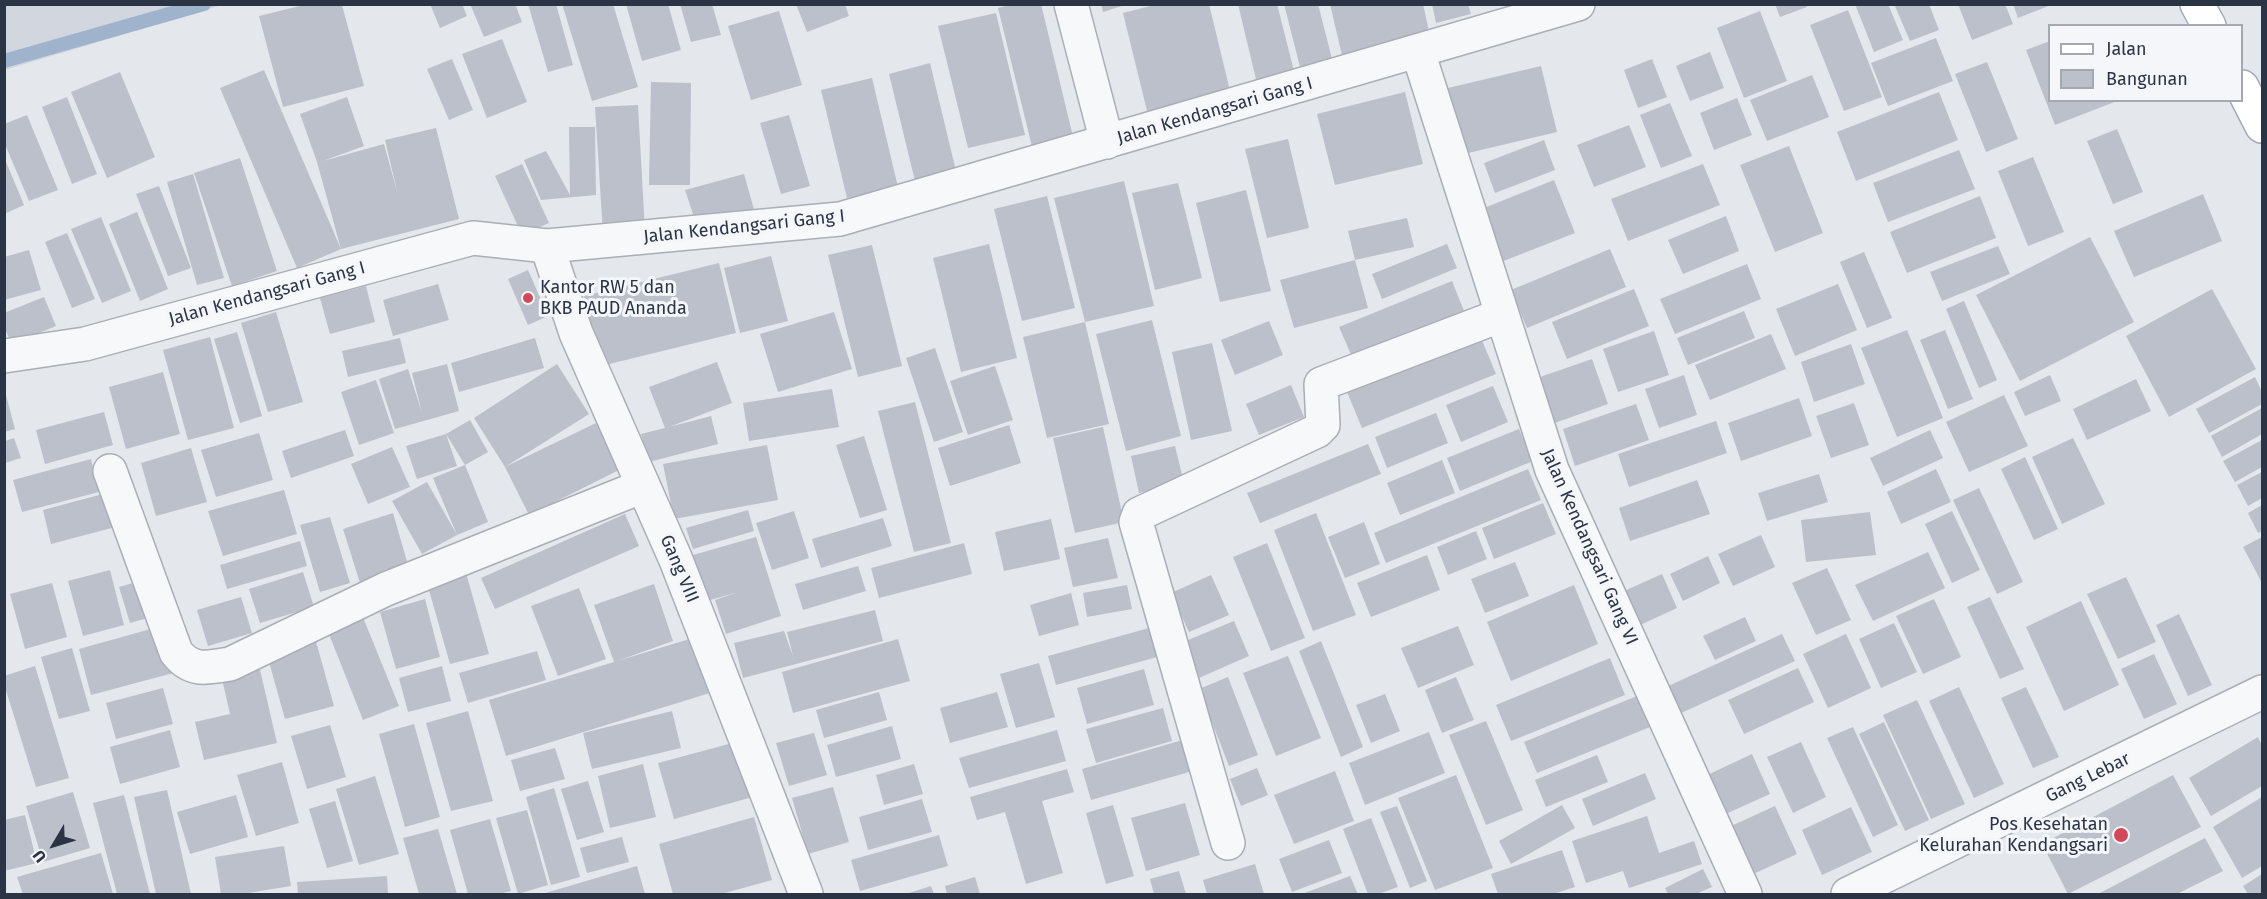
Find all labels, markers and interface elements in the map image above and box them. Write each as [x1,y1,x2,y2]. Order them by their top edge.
legend [2048,24,2243,102]
text: Jalan [2106,38,2147,60]
text: Bangunan [2106,68,2188,90]
street label: Jalan Kendangsari Gang I [1115,73,1315,149]
street label: Jalan Kendangsari Gang I [642,206,846,248]
street label: Jalan Kendangsari Gang I [166,257,368,331]
place label: Kantor RW 5 dan BKB PAUD Ananda [540,277,687,320]
marker: Kantor RW 5 dan BKB PAUD Ananda [521,291,535,305]
street label: Jalan Kendangsari Gang VI [1536,446,1642,648]
street label: Gang VIII [655,532,703,606]
street label: Gang Lebar [2042,748,2134,808]
place label: Pos Kesehatan Kelurahan Kendangsari [1919,814,2108,856]
north arrow [24,815,84,875]
marker: Pos Kesehatan Kelurahan Kendangsari [2112,826,2130,844]
text: U [29,846,50,866]

